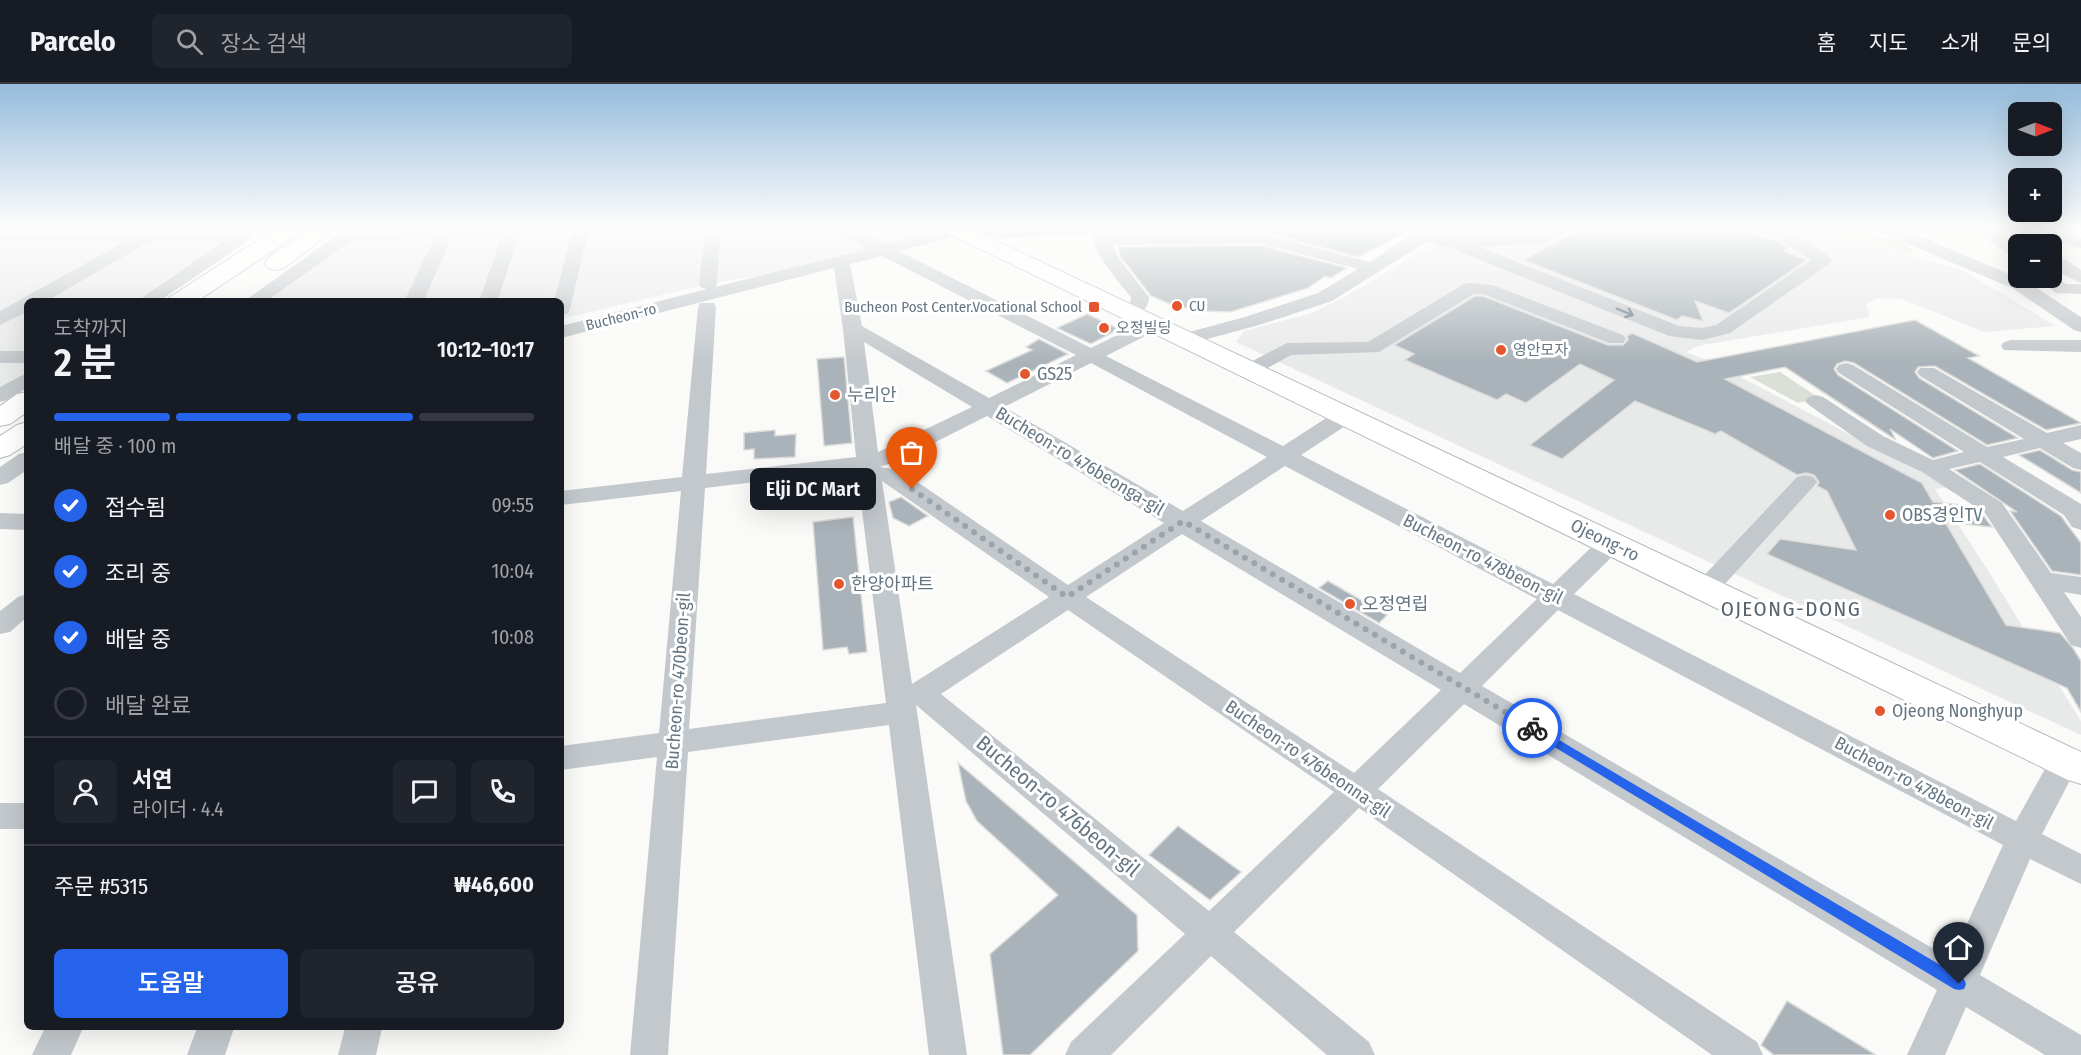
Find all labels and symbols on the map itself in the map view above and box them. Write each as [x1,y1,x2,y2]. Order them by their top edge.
north arrow [2008,102,2062,156]
place label: CU [1189,297,1205,315]
place label: Bucheon Post Center.Vocational School [844,298,1082,316]
marker: CU [1170,299,1184,313]
street label: Bucheon-ro [584,300,658,334]
marker: Bucheon Post Center.Vocational School [1087,300,1101,314]
one-way arrow [1615,307,1634,318]
place label: 오정빌딩 [1116,319,1171,337]
marker: 오정빌딩 [1097,321,1111,335]
place label: 영안모자 [1513,341,1568,359]
marker: 영안모자 [1494,343,1508,357]
place label: GS25 [1037,363,1072,385]
marker: GS25 [1018,367,1032,381]
place label: 누리안 [847,384,897,406]
marker: 누리안 [828,388,842,402]
street label: Bucheon-ro 476beonga-gil [992,402,1169,520]
pin [886,427,937,489]
callout: Elji DC Mart [750,468,876,510]
place label: OBS경인TV [1902,504,1983,526]
marker: OBS경인TV [1883,508,1897,522]
street label: Bucheon-ro 478beon-gil [1399,509,1567,609]
street label: Ojeong-ro [1567,514,1643,566]
place label: 한양아파트 [851,573,934,595]
marker: 한양아파트 [832,577,846,591]
street label: Bucheon-ro 470beon-gil [661,592,695,770]
place label: 오정연립 [1362,593,1428,615]
district label: OJEONG-DONG [1721,596,1861,622]
marker: 오정연립 [1343,597,1357,611]
street label: Bucheon-ro 476beonna-gil [1221,695,1395,823]
courier [1502,698,1562,758]
place label: Ojeong Nonghyup [1892,700,2023,722]
marker: Ojeong Nonghyup [1873,704,1887,718]
street label: Bucheon-ro 476beon-gil [971,730,1146,882]
street label: Bucheon-ro 478beon-gil [1831,732,1997,834]
pin [1933,922,1984,984]

